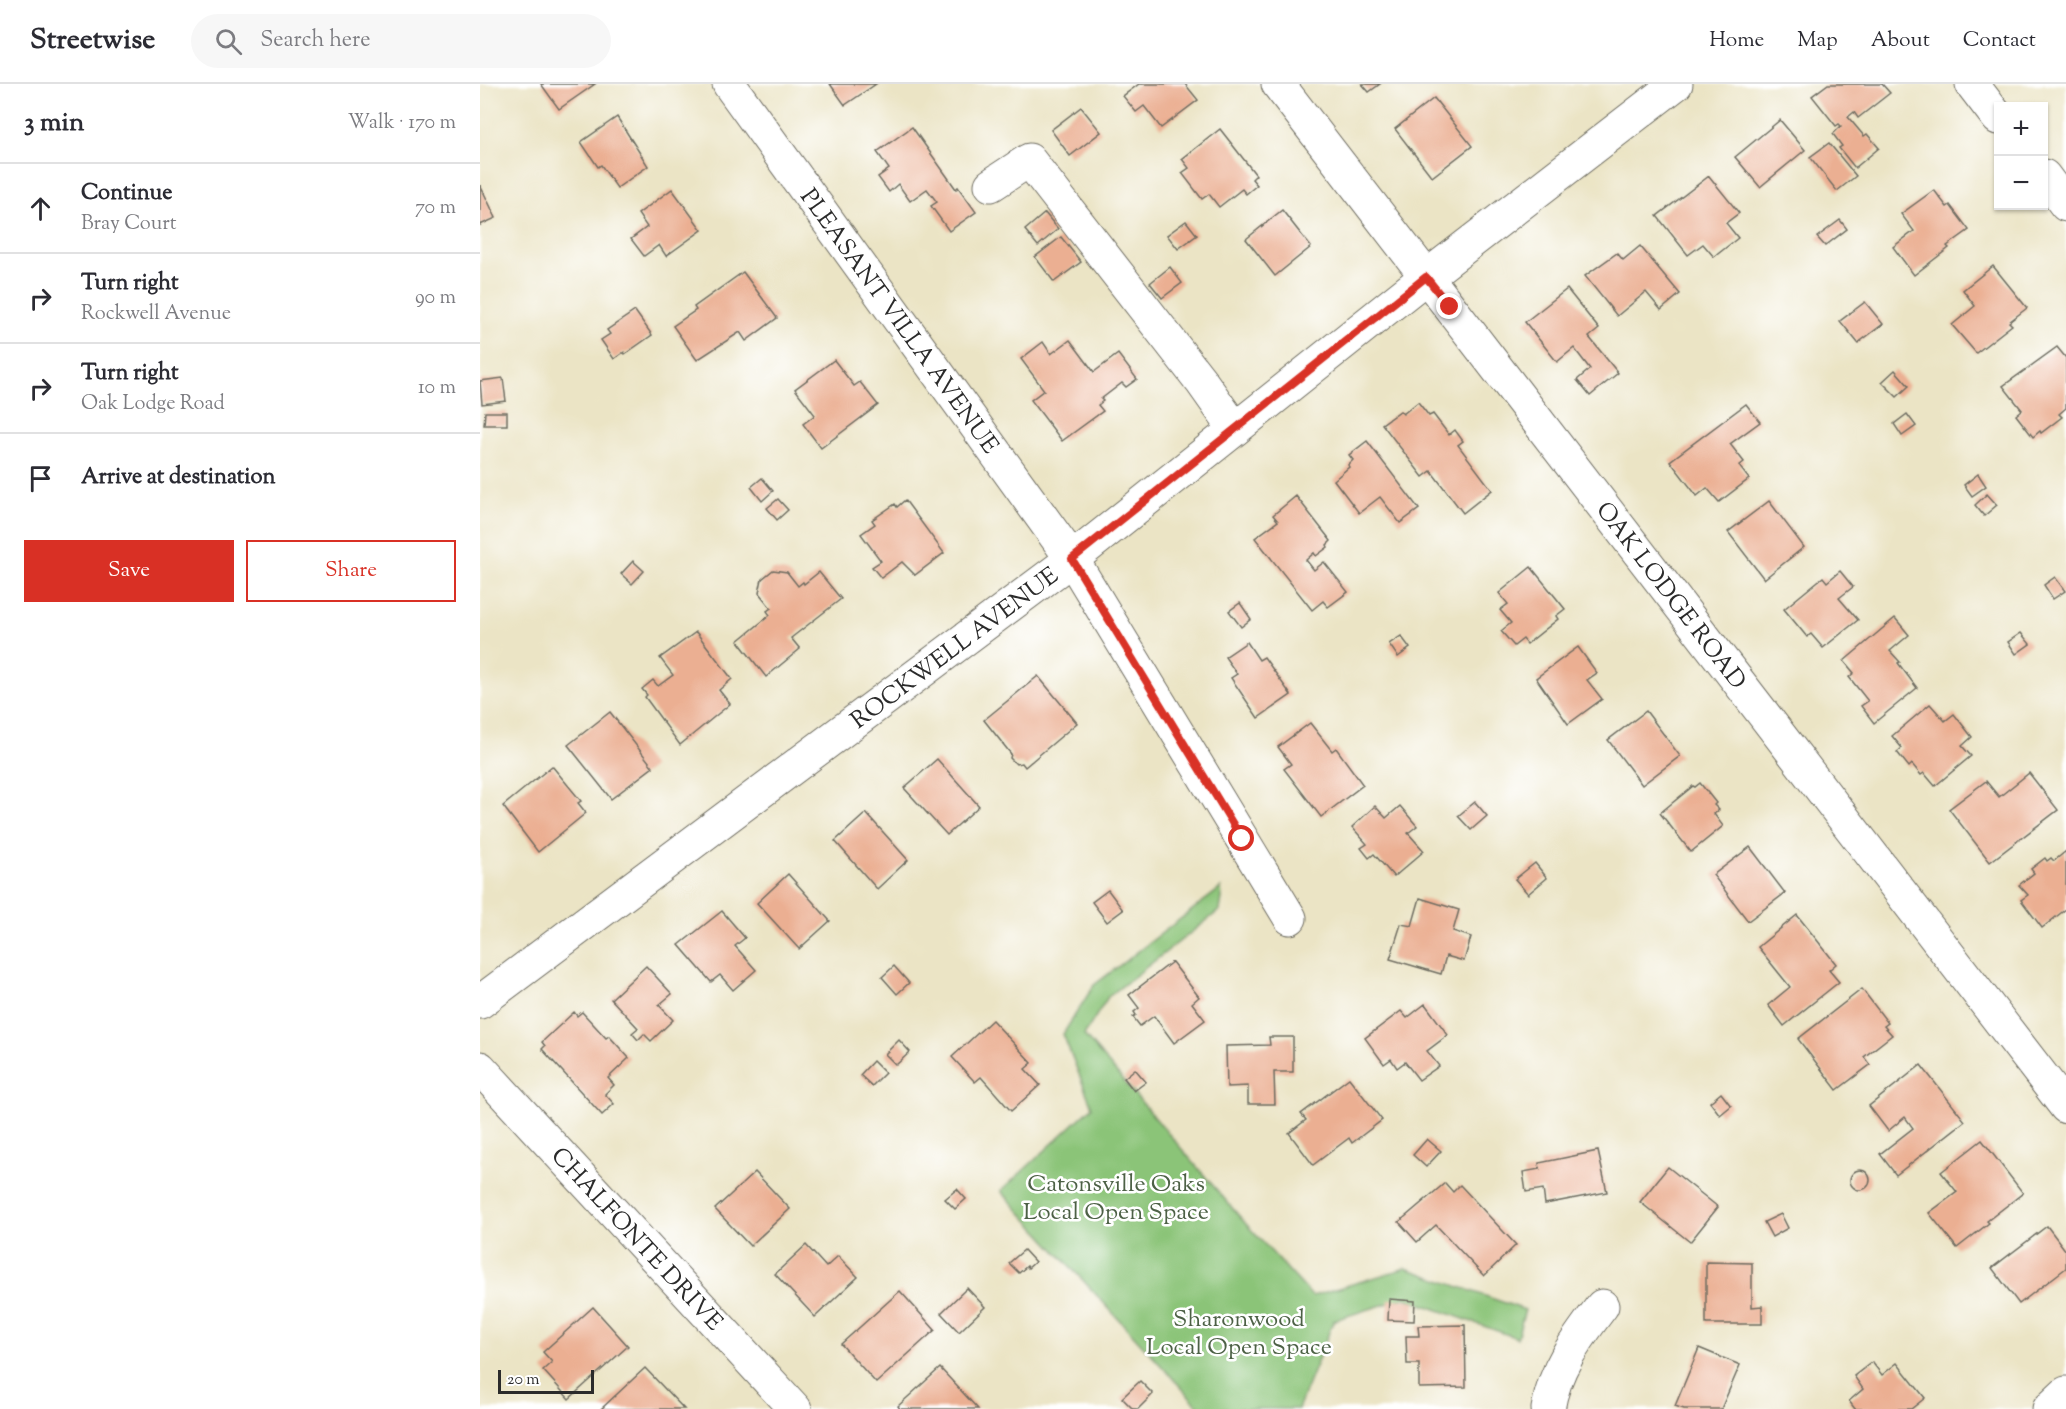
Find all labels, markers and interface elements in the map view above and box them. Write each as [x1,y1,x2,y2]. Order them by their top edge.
search box [191,14,611,68]
text: Streetwise [30,21,155,61]
icon: search [212,25,245,58]
text: Search here [260,25,371,57]
text: Home [1709,26,1764,56]
text: Map [1797,26,1838,56]
text: About [1871,26,1930,56]
text: Contact [1963,26,2036,56]
map controls [1994,102,2048,210]
button: + [1994,102,2048,156]
text: 3 min [24,105,84,142]
text: Walk · 170 m [348,109,456,138]
button: − [1994,156,2048,210]
text: Continue [81,178,172,210]
street label: PLEASANT VILLA AVENUE [791,182,1006,462]
icon: ahead [24,192,57,225]
text: 70 m [415,194,456,223]
text: Bray Court [81,210,177,239]
text: Turn right [81,268,178,300]
icon: right [24,282,57,315]
text: 90 m [415,284,456,313]
route end [1436,293,1462,319]
text: Rockwell Avenue [81,300,231,329]
text: Turn right [81,358,178,390]
icon: right [24,372,57,405]
text: 10 m [418,374,456,403]
text: Oak Lodge Road [81,390,225,419]
icon: arrive [24,462,57,495]
text: Arrive at destination [81,462,276,494]
street label: OAK LODGE ROAD [1587,495,1753,697]
button: Save [24,540,234,602]
button: Share [246,540,456,602]
street label: ROCKWELL AVENUE [844,560,1067,738]
route start [1228,825,1254,851]
street label: CHALFONTE DRIVE [542,1140,730,1340]
park label: Catonsville Oaks Local Open Space [1023,1168,1209,1230]
park label: Sharonwood Local Open Space [1146,1303,1332,1365]
scale bar [498,1367,594,1394]
text: 20 m [507,1369,540,1392]

